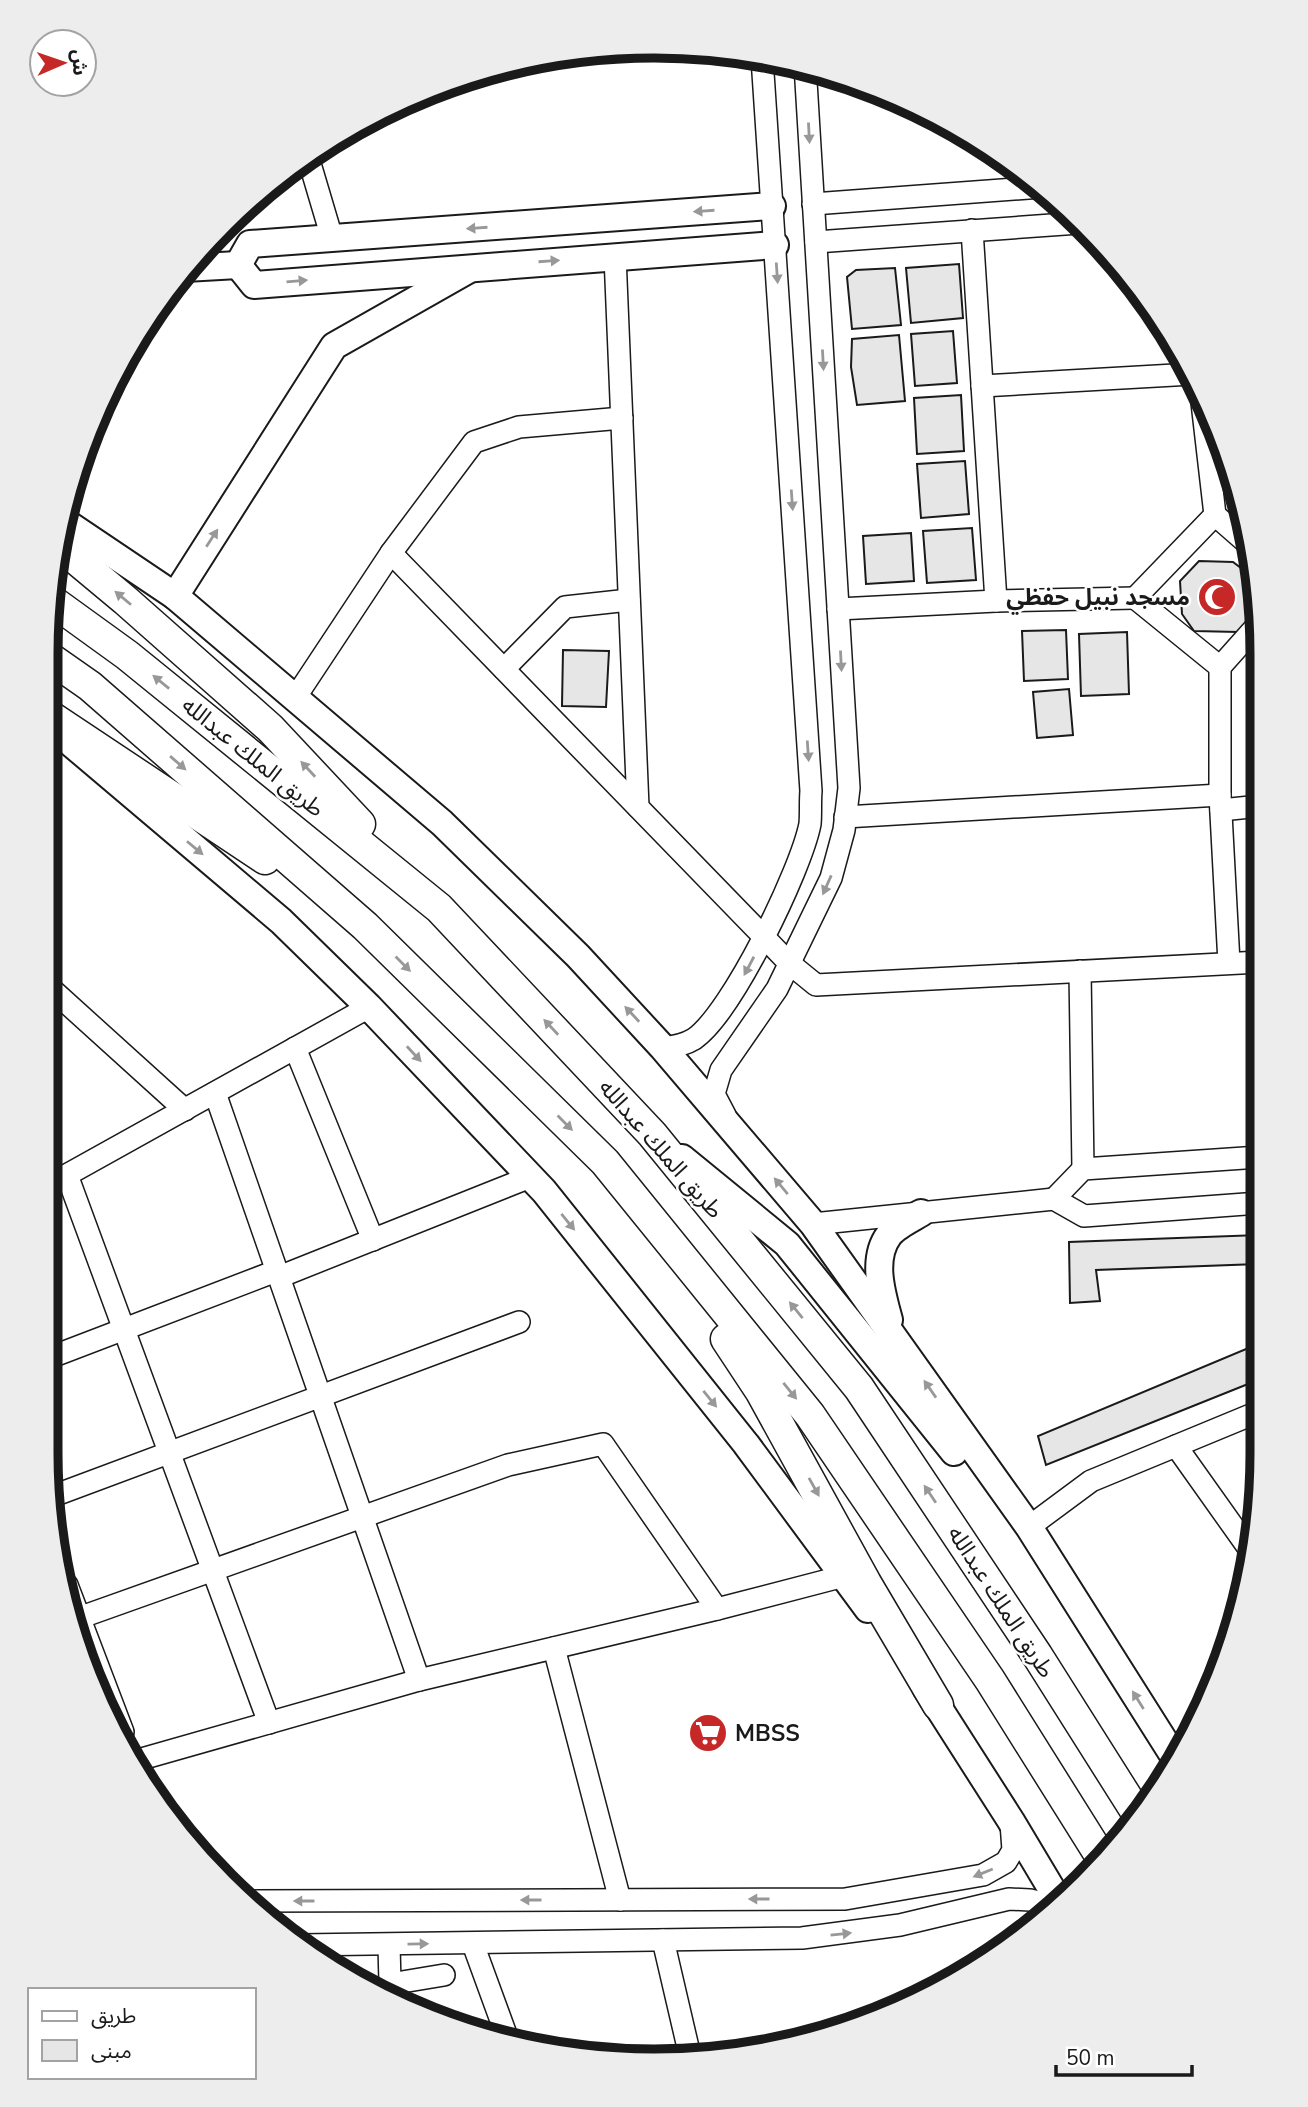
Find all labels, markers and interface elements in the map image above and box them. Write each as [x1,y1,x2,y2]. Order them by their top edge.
north arrow [28,28,98,98]
text: ش [66,49,92,76]
one-way arrow [804,123,815,145]
one-way arrow [693,206,715,217]
one-way arrow [466,222,488,233]
one-way arrow [538,255,560,266]
one-way arrow [771,262,782,284]
one-way arrow [287,275,309,286]
one-way arrow [818,350,829,372]
one-way arrow [786,489,797,511]
one-way arrow [205,528,218,548]
mosque icon: مسجد نبيل حفظي [1196,576,1238,618]
place label: مسجد نبيل حفظي [1006,582,1190,615]
one-way arrow [115,591,133,606]
one-way arrow [836,650,847,672]
one-way arrow [152,675,170,690]
street label: طريق الملك عبدالله [175,690,331,824]
one-way arrow [803,741,814,763]
one-way arrow [170,755,187,770]
one-way arrow [301,761,317,778]
one-way arrow [186,840,204,856]
one-way arrow [821,875,833,895]
one-way arrow [394,955,411,971]
one-way arrow [743,956,754,976]
one-way arrow [624,1006,640,1023]
one-way arrow [544,1019,560,1036]
one-way arrow [406,1045,422,1062]
street label: طريق الملك عبدالله [592,1073,730,1225]
one-way arrow [556,1115,573,1131]
one-way arrow [773,1177,789,1195]
one-way arrow [560,1213,575,1230]
one-way arrow [788,1302,803,1320]
one-way arrow [923,1380,937,1398]
one-way arrow [783,1381,798,1399]
one-way arrow [703,1390,718,1408]
one-way arrow [808,1478,820,1497]
one-way arrow [923,1484,936,1504]
street label: طريق الملك عبدالله [940,1520,1062,1684]
one-way arrow [1132,1690,1145,1710]
supermarket icon: MBSS [687,1712,729,1754]
place label: MBSS [735,1718,800,1749]
one-way arrow [973,1867,994,1878]
one-way arrow [748,1893,770,1905]
one-way arrow [520,1894,542,1906]
one-way arrow [293,1895,315,1907]
one-way arrow [830,1928,852,1939]
one-way arrow [407,1939,429,1950]
legend [28,1988,256,2079]
text: طريق [91,2002,136,2030]
scale bar [1056,2034,1192,2078]
text: مبنى [91,2037,132,2065]
text: 50 m [1066,2044,1115,2072]

